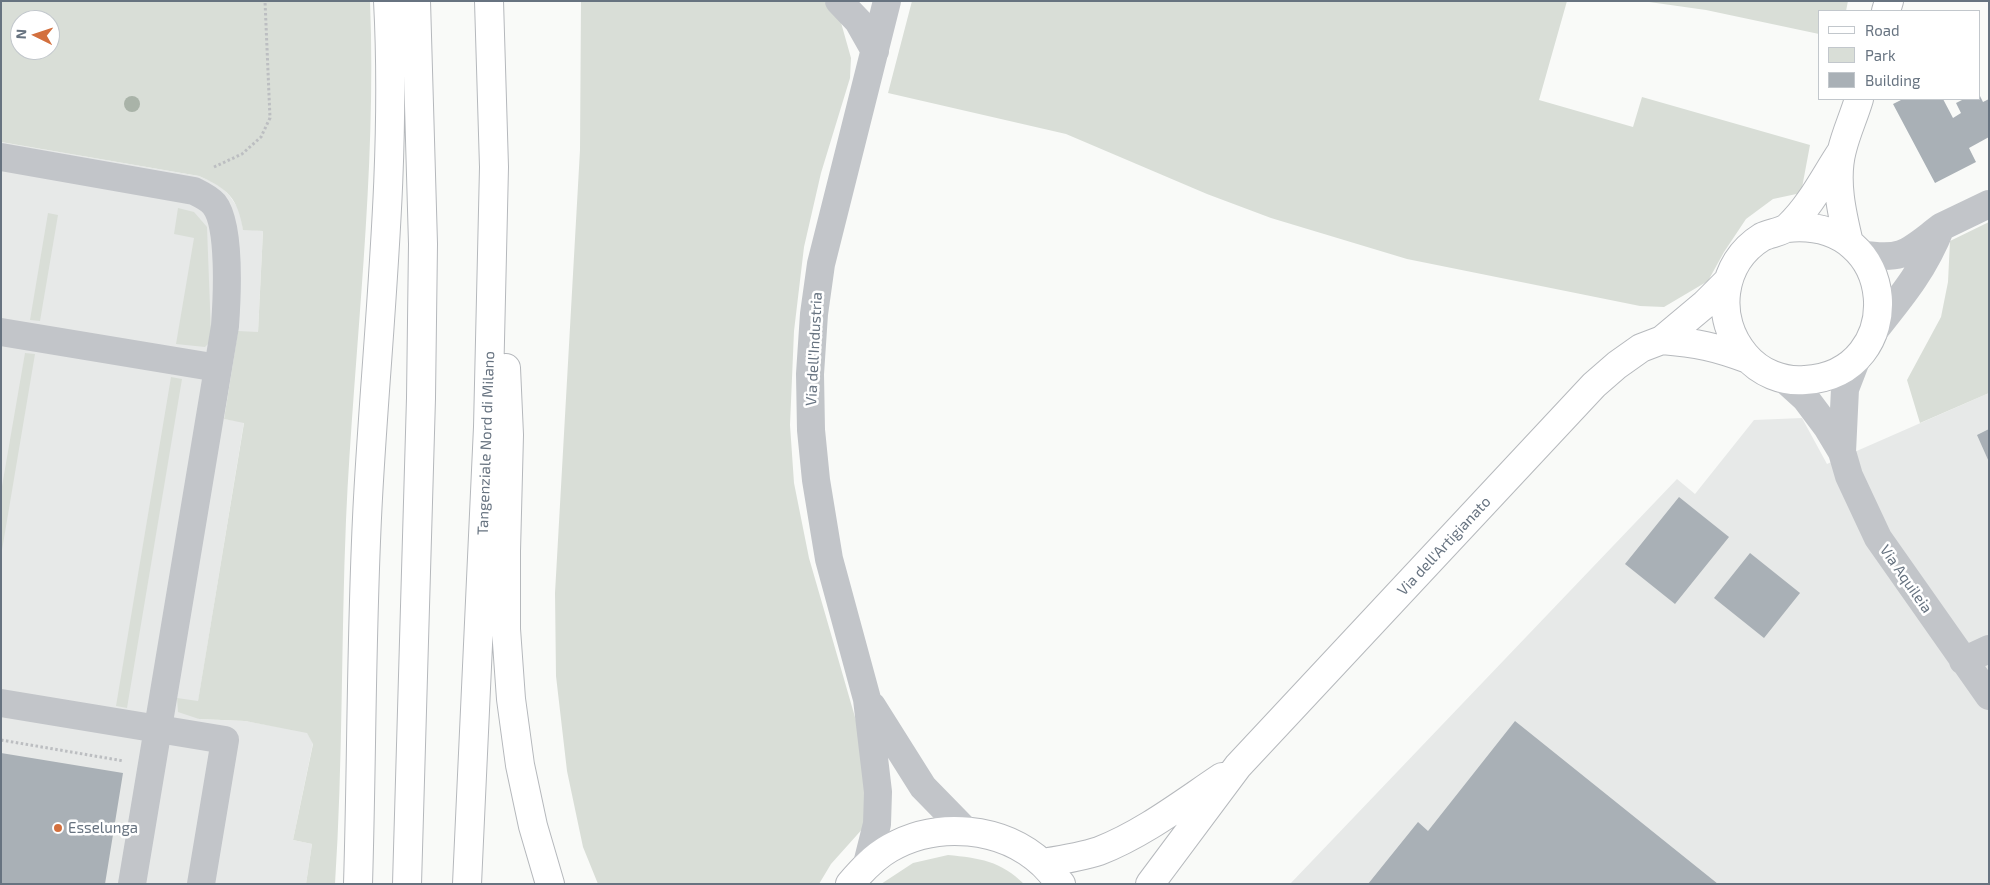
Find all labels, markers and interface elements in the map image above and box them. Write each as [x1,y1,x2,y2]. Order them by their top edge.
north arrow [10,10,60,60]
legend [1818,10,1980,100]
text: Road [1865,21,1900,39]
text: N [12,28,29,40]
text: Park [1865,46,1896,64]
text: Building [1865,71,1920,89]
street label: Via dell'Industria [802,292,826,406]
street label: Tangenziale Nord di Milano [474,351,498,535]
street label: Via dell'Artigianato [1394,493,1494,599]
street label: Via Aquileia [1876,541,1936,617]
place label: Esselunga [68,819,138,837]
marker: Esselunga [52,822,64,834]

